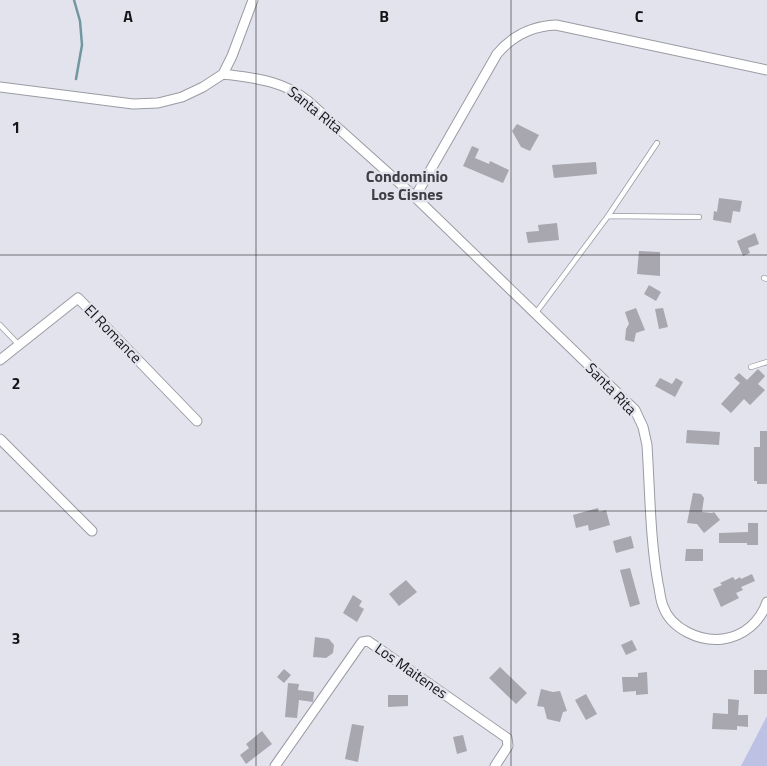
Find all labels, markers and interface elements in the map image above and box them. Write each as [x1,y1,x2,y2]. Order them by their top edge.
text: A [123,4,133,28]
text: B [379,4,389,28]
text: C [635,4,644,28]
street label: Santa Rita [283,80,348,139]
text: 1 [12,115,20,139]
district label: Condominio Los Cisnes [366,164,448,206]
street label: El Romance [79,299,147,368]
street label: Santa Rita [580,357,643,420]
text: 2 [12,371,20,395]
text: 3 [12,626,20,650]
street label: Los Maitenes [370,637,452,704]

